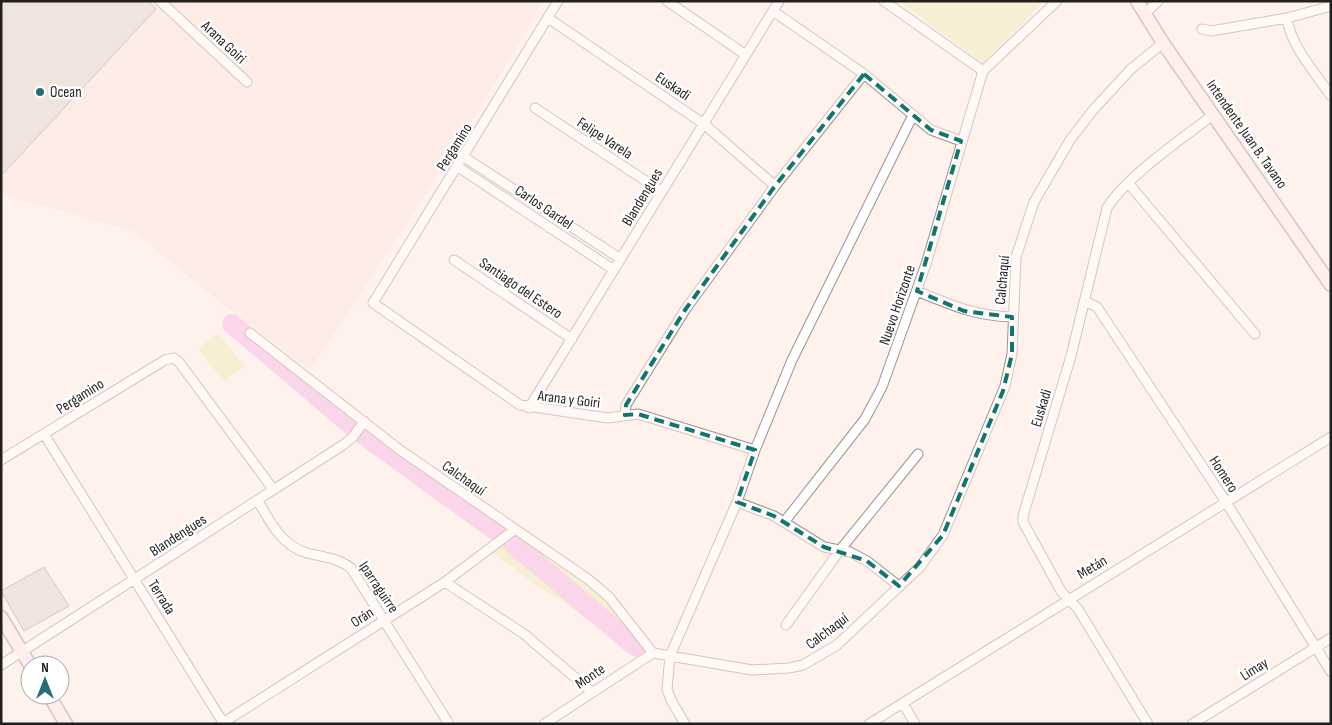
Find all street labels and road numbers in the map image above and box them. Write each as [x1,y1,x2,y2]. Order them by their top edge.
street label: Arana Goiri [196,16,250,68]
street label: Euskadi [651,68,694,105]
street label: Intendente Juan B. Tavano [1202,76,1291,192]
street label: Felipe Varela [573,113,636,164]
street label: Pergamino [432,120,476,175]
street label: Blandengues [618,165,667,230]
street label: Carlos Gardel [511,181,576,234]
street label: Santiago del Estero [476,254,566,323]
street label: Calchaquí [991,255,1014,305]
street label: Nuevo Horizonte [875,263,920,348]
street label: Pergamino [53,374,108,418]
street label: Arana y Goiri [536,386,602,413]
street label: Euskadi [1027,387,1056,429]
street label: Homero [1205,452,1242,496]
street label: Calchaquí [438,457,489,500]
street label: Blandengues [146,510,210,561]
street label: Metán [1074,551,1111,584]
street label: Iparraguirre [354,558,403,617]
street label: Terrada [144,576,180,618]
street label: Orán [347,603,377,632]
street label: Calchaquí [802,609,853,654]
street label: Limay [1237,653,1272,685]
street label: Monte [572,660,609,693]

